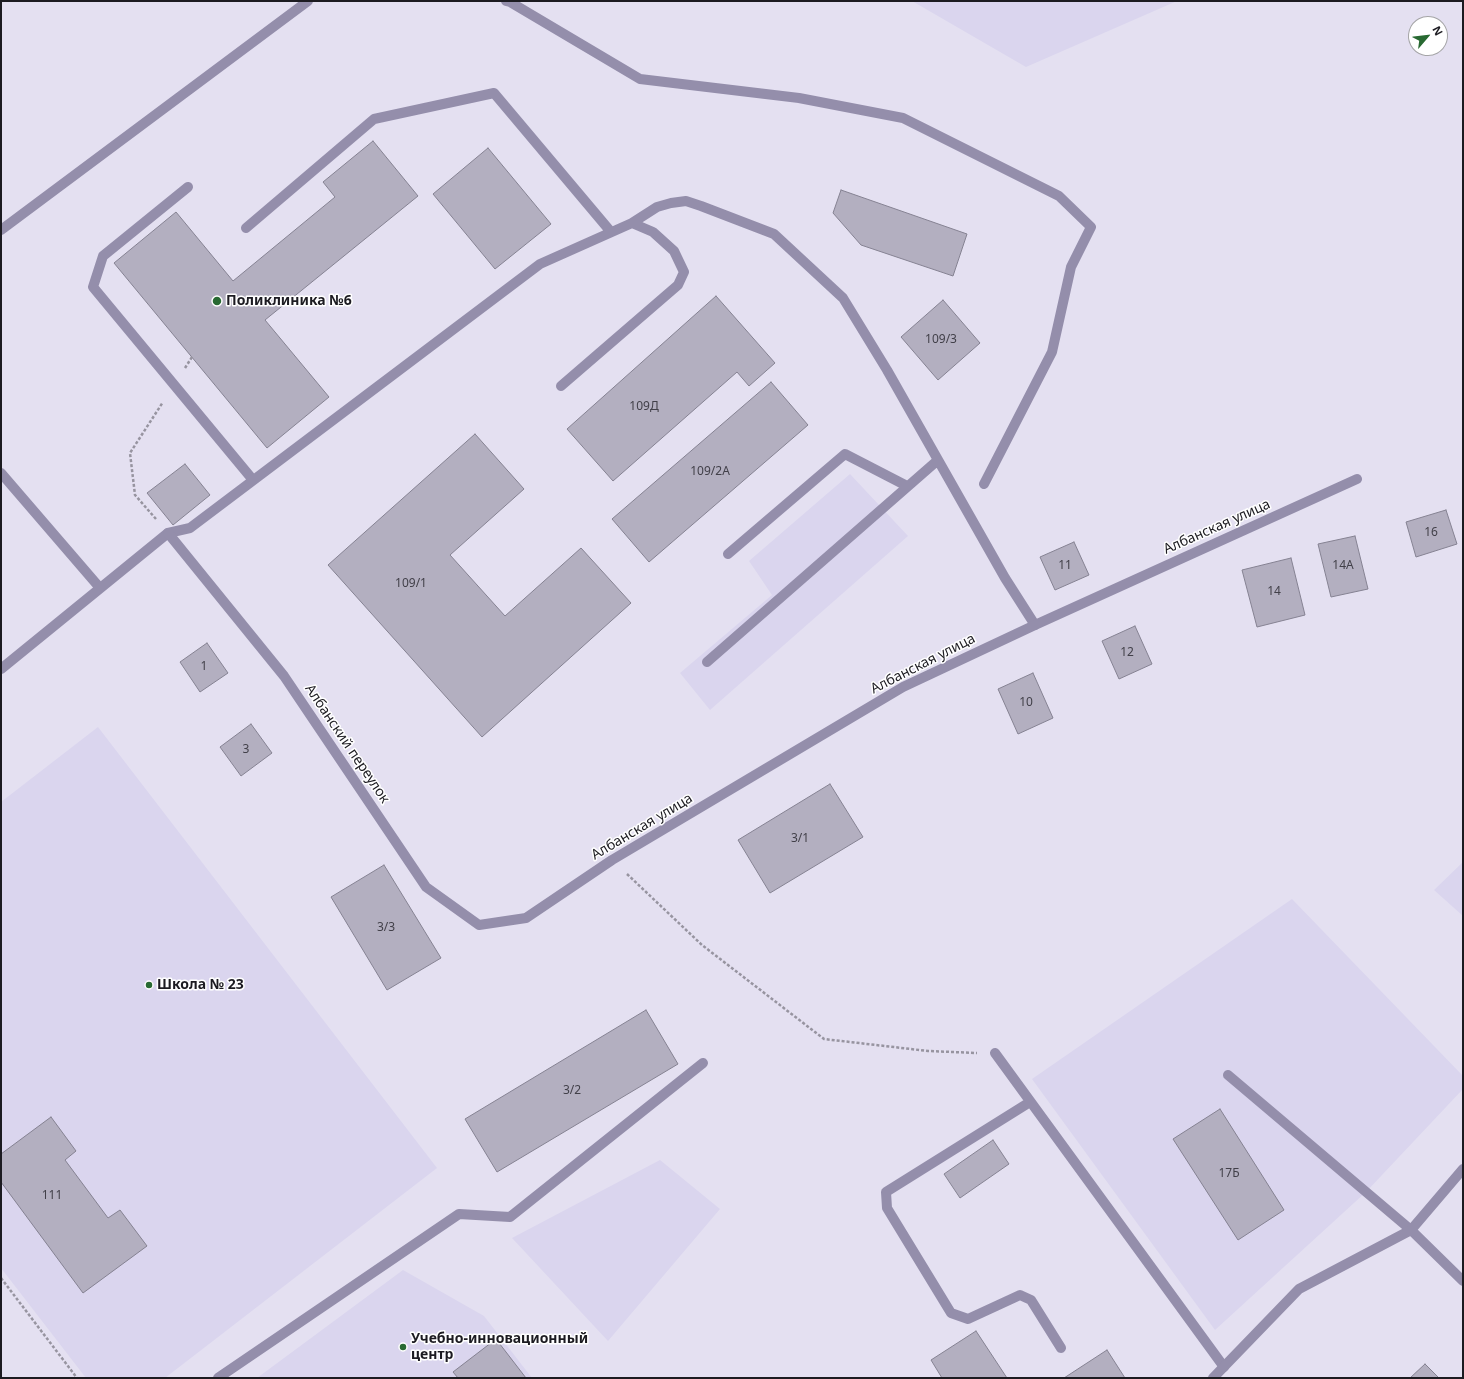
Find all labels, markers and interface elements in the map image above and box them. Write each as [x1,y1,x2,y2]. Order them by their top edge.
north arrow [1408,16,1448,56]
text: N [1429,23,1447,38]
place label: Поликлиника №6 [226,293,352,309]
marker: Поликлиника №6 [211,295,223,307]
house number: 109/3 [925,333,957,347]
house number: 109Д [629,400,659,414]
house number: 109/2А [690,465,730,479]
street label: Албанская улица [1161,496,1273,558]
house number: 16 [1424,526,1438,540]
house number: 11 [1058,559,1072,573]
house number: 14А [1332,559,1354,573]
house number: 109/1 [395,577,427,591]
house number: 14 [1267,585,1281,599]
street label: Албанская улица [868,630,978,698]
house number: 12 [1120,646,1134,660]
house number: 1 [201,660,207,674]
street label: Албанский переулок [301,681,393,807]
house number: 10 [1019,696,1033,710]
house number: 3 [243,743,249,757]
street label: Албанская улица [588,790,696,864]
house number: 3/1 [791,832,809,846]
house number: 3/3 [377,921,395,935]
place label: Школа № 23 [157,977,244,993]
marker: Школа № 23 [144,980,154,990]
house number: 3/2 [563,1084,581,1098]
house number: 17Б [1218,1167,1240,1181]
house number: 111 [42,1189,62,1203]
place label: Учебно-инновационный центр [411,1331,588,1364]
marker: Учебно-инновационный центр [398,1342,408,1352]

